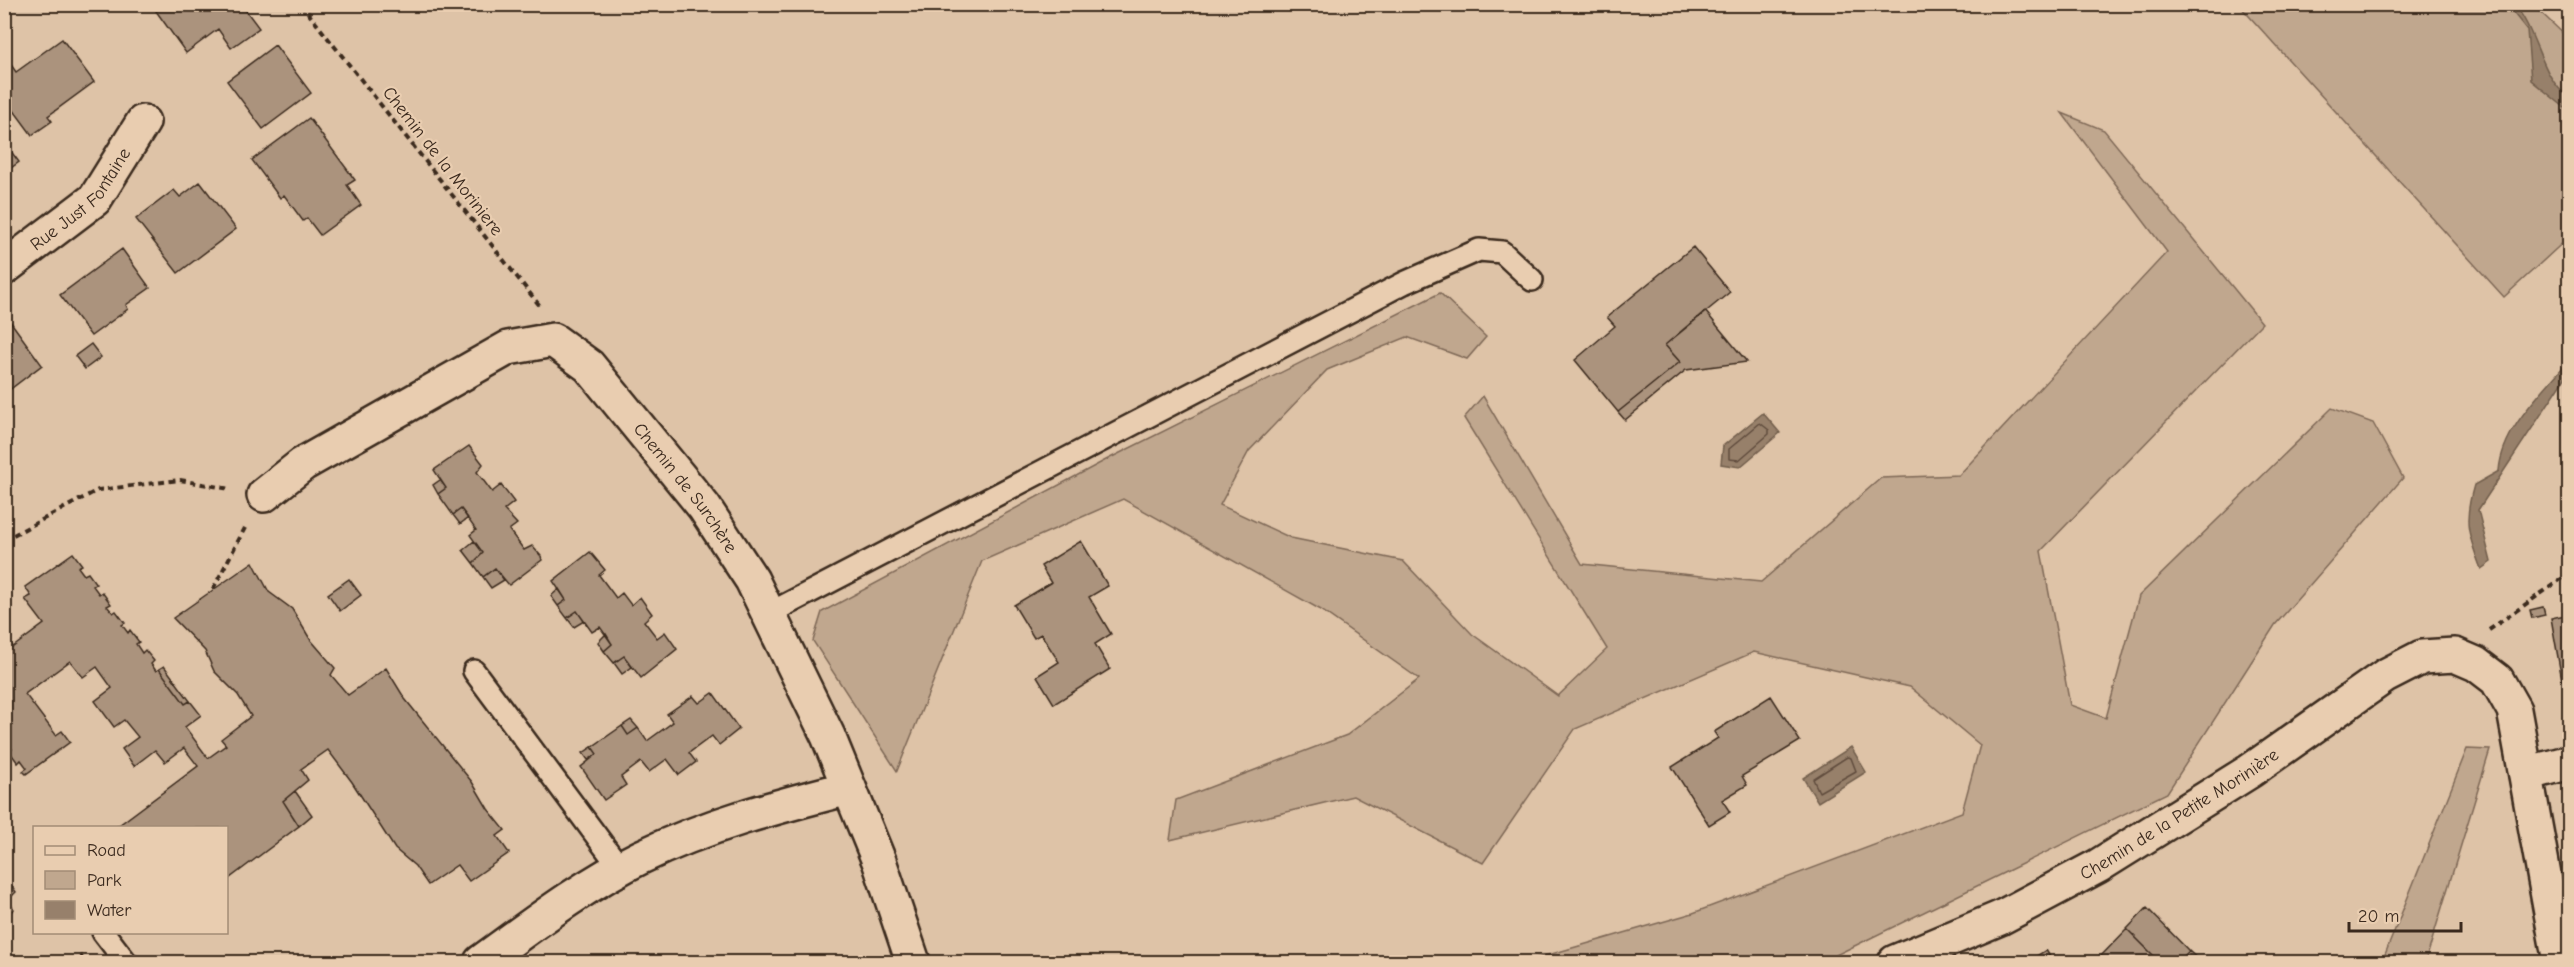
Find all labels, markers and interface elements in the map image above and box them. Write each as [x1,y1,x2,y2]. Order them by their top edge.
street label: Chemin de la Moriniere [378,83,507,240]
street label: Rue Just Fontaine [26,144,135,255]
street label: Chemin de Surchère [629,419,741,557]
street label: Chemin de la Petite Morinière [2076,744,2283,885]
legend [33,826,228,934]
text: Road [87,840,126,861]
text: Park [87,870,122,891]
scale bar [2349,895,2462,933]
text: Water [87,900,132,921]
text: 20 m [2358,906,2399,927]

